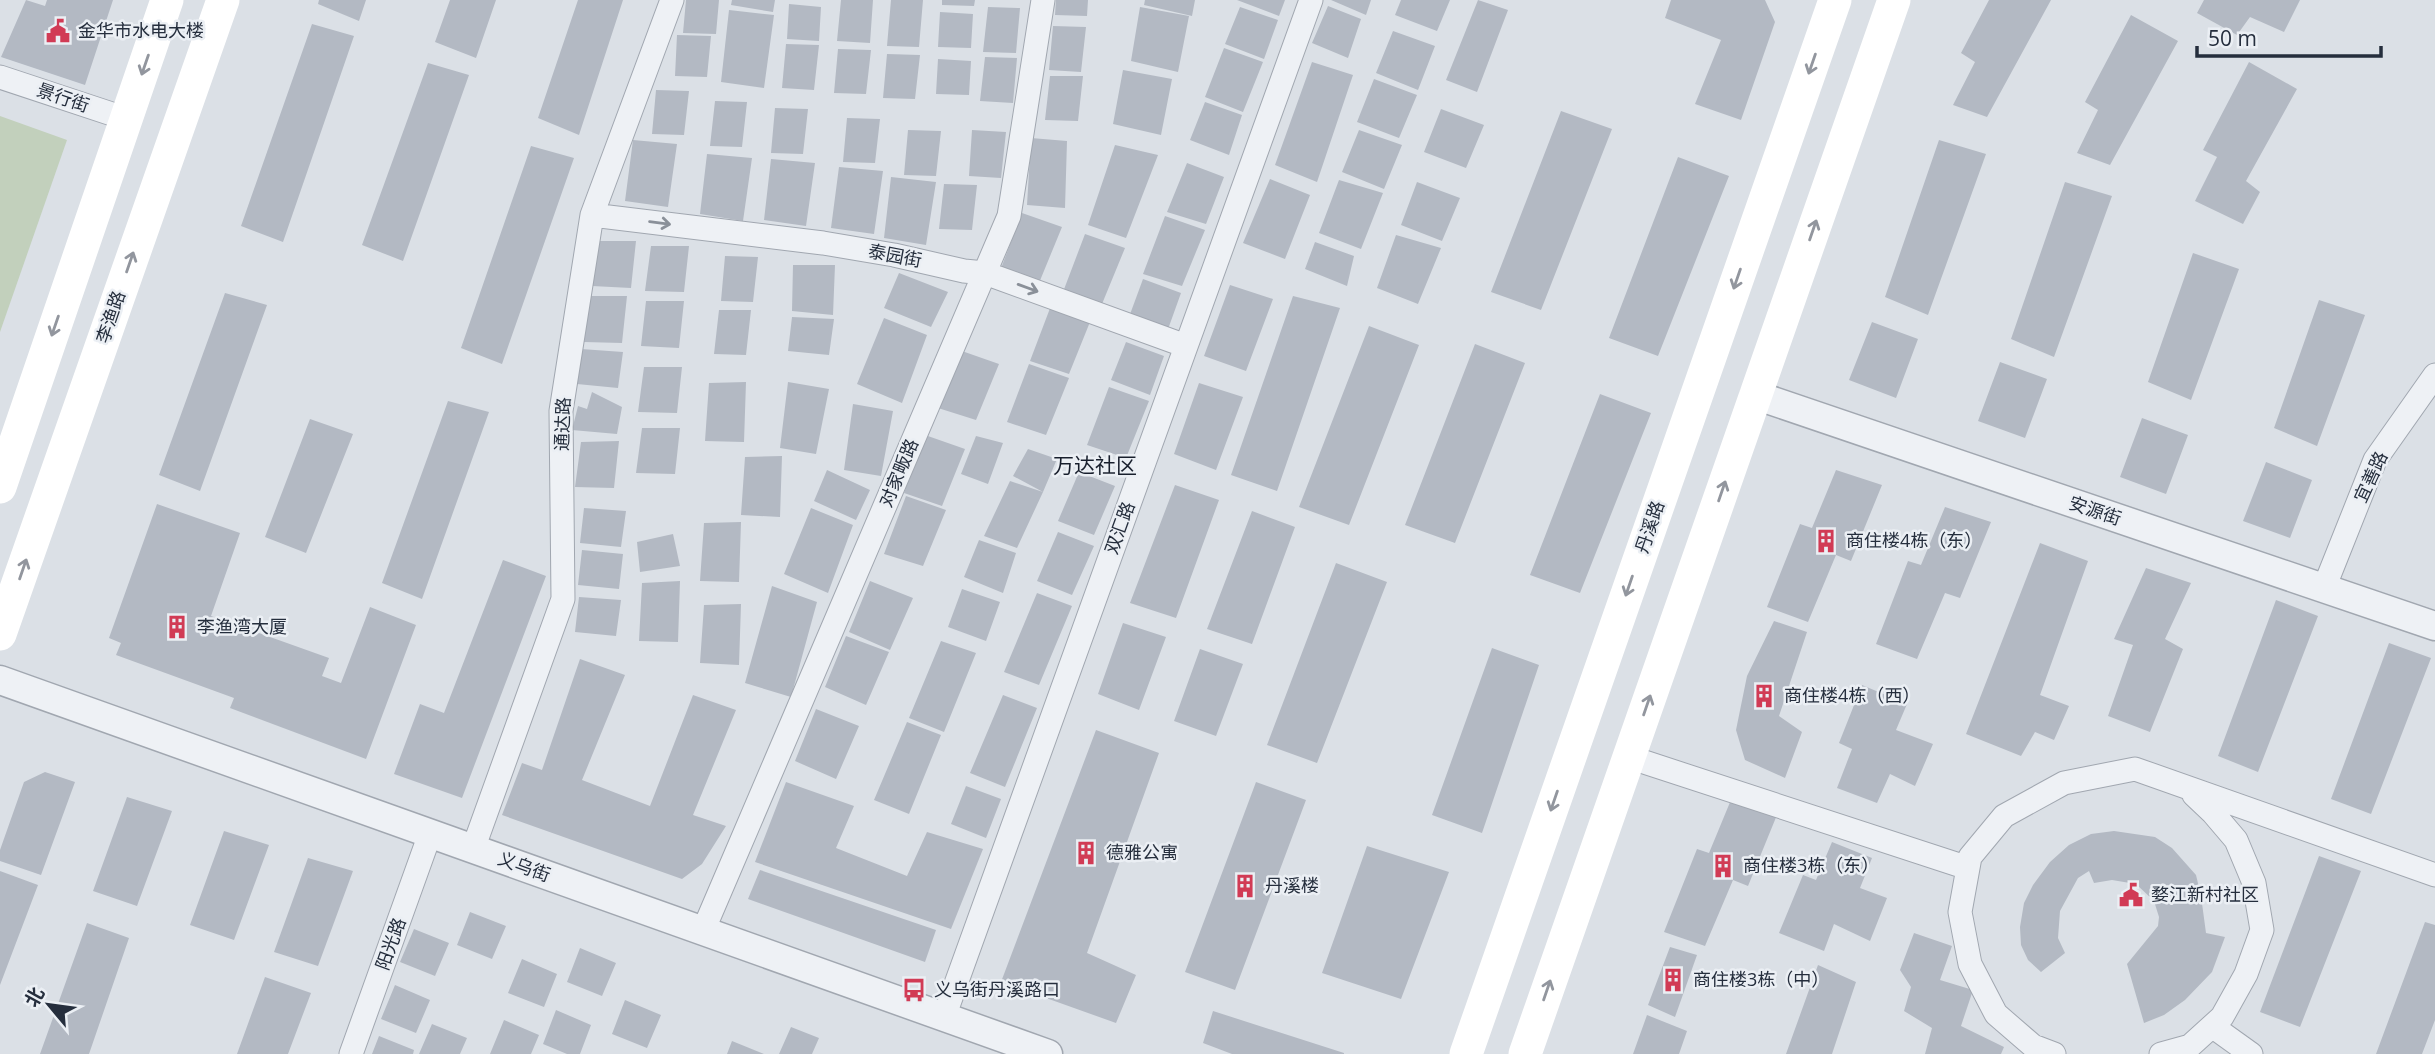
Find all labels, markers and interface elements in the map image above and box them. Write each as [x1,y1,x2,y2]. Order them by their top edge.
scale bar [2197,14,2381,58]
public building icon: 金华市水电大楼 [44,17,72,45]
place label: 金华市水电大楼 [78,18,204,42]
text: 50 m [2208,24,2257,52]
one-way arrow [138,53,150,75]
one-way arrow [1805,53,1817,75]
street label: 景行街 [34,77,93,117]
one-way arrow [648,217,671,230]
one-way arrow [1808,219,1820,241]
street label: 泰园街 [866,238,924,272]
one-way arrow [125,252,138,274]
one-way arrow [1730,268,1742,290]
one-way arrow [1016,283,1038,296]
street label: 李渔路 [90,287,130,346]
one-way arrow [48,315,61,337]
street label: 通达路 [549,397,575,451]
street label: 对家畈路 [873,435,923,510]
street label: 宜善路 [2348,447,2392,506]
district label: 万达社区 [1053,451,1137,479]
one-way arrow [1717,480,1729,502]
street label: 安源街 [2066,490,2125,530]
street label: 丹溪路 [1629,497,1669,556]
street label: 双汇路 [1099,498,1140,557]
building icon: 商住楼4栋（东） [1812,527,1840,555]
place label: 商住楼4栋（东） [1846,528,1982,552]
one-way arrow [18,559,30,581]
one-way arrow [1622,575,1634,597]
building icon: 李渔湾大厦 [163,613,191,641]
place label: 李渔湾大厦 [197,614,287,638]
building icon: 商住楼4栋（西） [1750,682,1778,710]
place label: 商住楼4栋（西） [1784,683,1920,707]
one-way arrow [1642,695,1654,717]
one-way arrow [1547,790,1560,812]
building icon: 德雅公寓 [1072,839,1100,867]
place label: 德雅公寓 [1106,840,1178,864]
street label: 义乌街 [495,846,554,887]
building icon: 商住楼3栋（东） [1709,852,1737,880]
place label: 商住楼3栋（东） [1743,853,1879,877]
building icon: 丹溪楼 [1231,872,1259,900]
place label: 丹溪楼 [1265,873,1319,897]
public building icon: 婺江新村社区 [2117,881,2145,909]
place label: 婺江新村社区 [2151,882,2259,906]
street label: 阳光路 [370,914,411,973]
building icon: 商住楼3栋（中） [1659,966,1687,994]
place label: 商住楼3栋（中） [1693,967,1829,991]
north arrow [14,970,84,1040]
bus stop icon: 义乌街丹溪路口 [900,976,928,1004]
place label: 义乌街丹溪路口 [934,977,1060,1001]
one-way arrow [1542,979,1554,1001]
text: 北 [18,982,50,1011]

